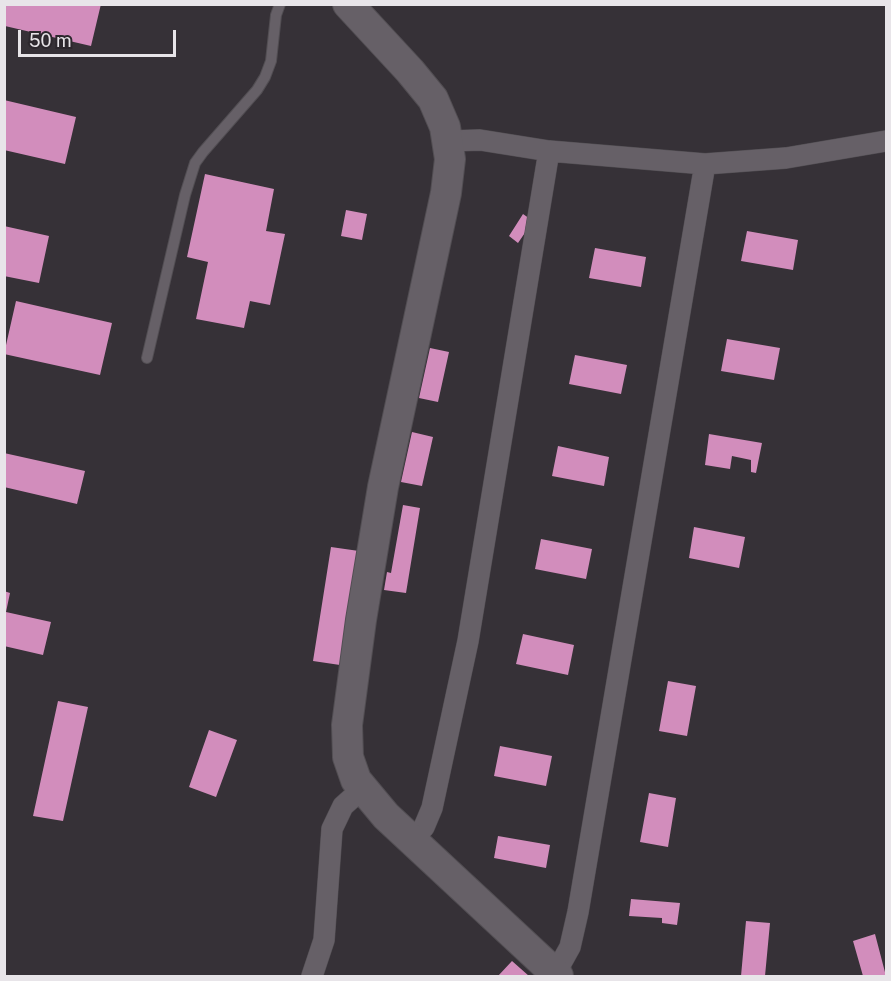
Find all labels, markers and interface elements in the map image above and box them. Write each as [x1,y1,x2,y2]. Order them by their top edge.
scale bar [21,18,178,56]
text: 50 m [29,30,72,51]

